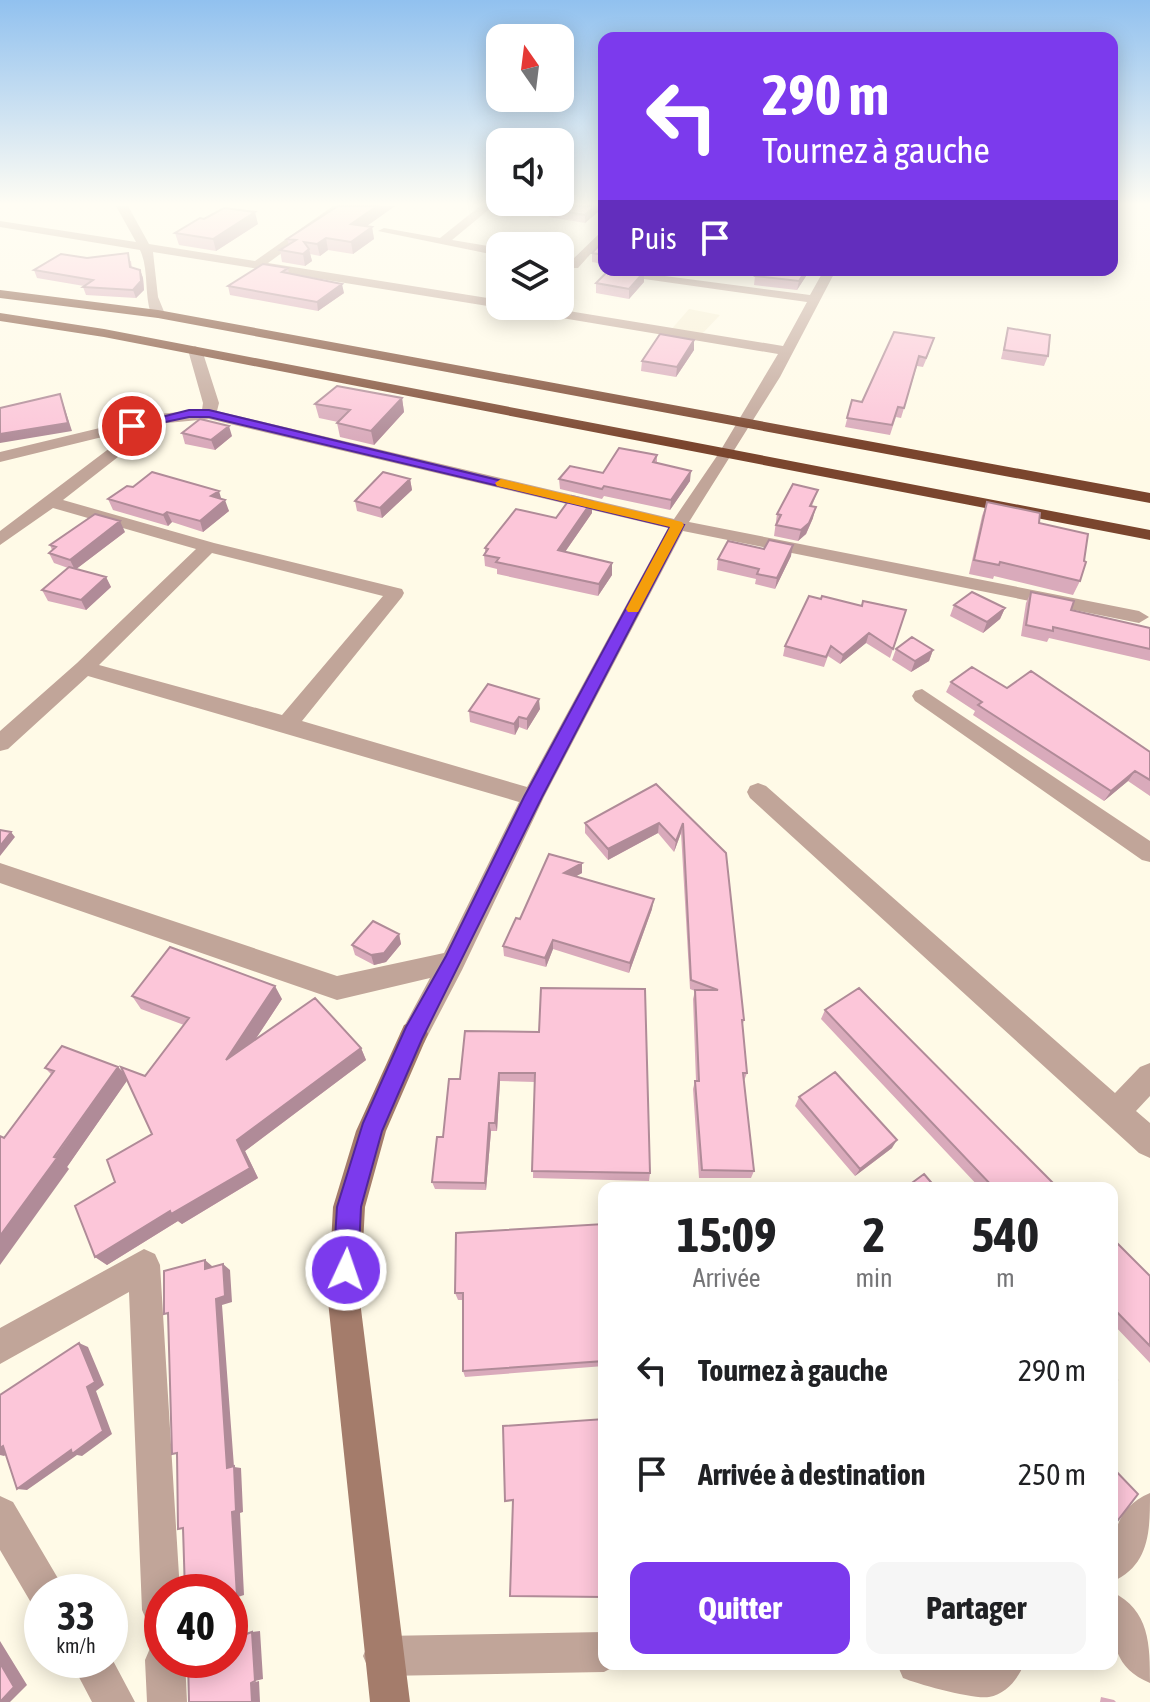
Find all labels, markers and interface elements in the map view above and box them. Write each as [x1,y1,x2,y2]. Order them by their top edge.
north arrow [486,24,574,112]
map controls [486,24,574,320]
text: 290 m [762,63,889,127]
icon: left [630,64,734,168]
button: sound [486,128,574,216]
text: Tournez à gauche [762,129,990,171]
icon: arrive [693,216,737,260]
text: Puis [630,221,677,255]
button: layers [486,232,574,320]
pin [98,392,166,460]
icon: arrive [110,404,154,448]
text: 15:09 [677,1207,777,1262]
text: 2 [863,1207,885,1262]
text: 540 [972,1207,1039,1262]
position arrow [304,1228,388,1312]
text: Arrivée [693,1263,761,1293]
text: min [855,1263,893,1293]
text: m [996,1263,1015,1293]
icon: left [630,1348,674,1392]
text: Tournez à gauche [698,1353,888,1387]
text: 290 m [1018,1353,1086,1387]
icon: arrive [630,1452,674,1496]
text: Arrivée à destination [698,1457,925,1491]
text: 250 m [1018,1457,1086,1491]
button: Quitter [630,1562,850,1654]
button: Partager [866,1562,1086,1654]
speed limit sign: 40 [144,1574,248,1678]
text: 33 [57,1593,95,1638]
text: km/h [56,1634,96,1657]

